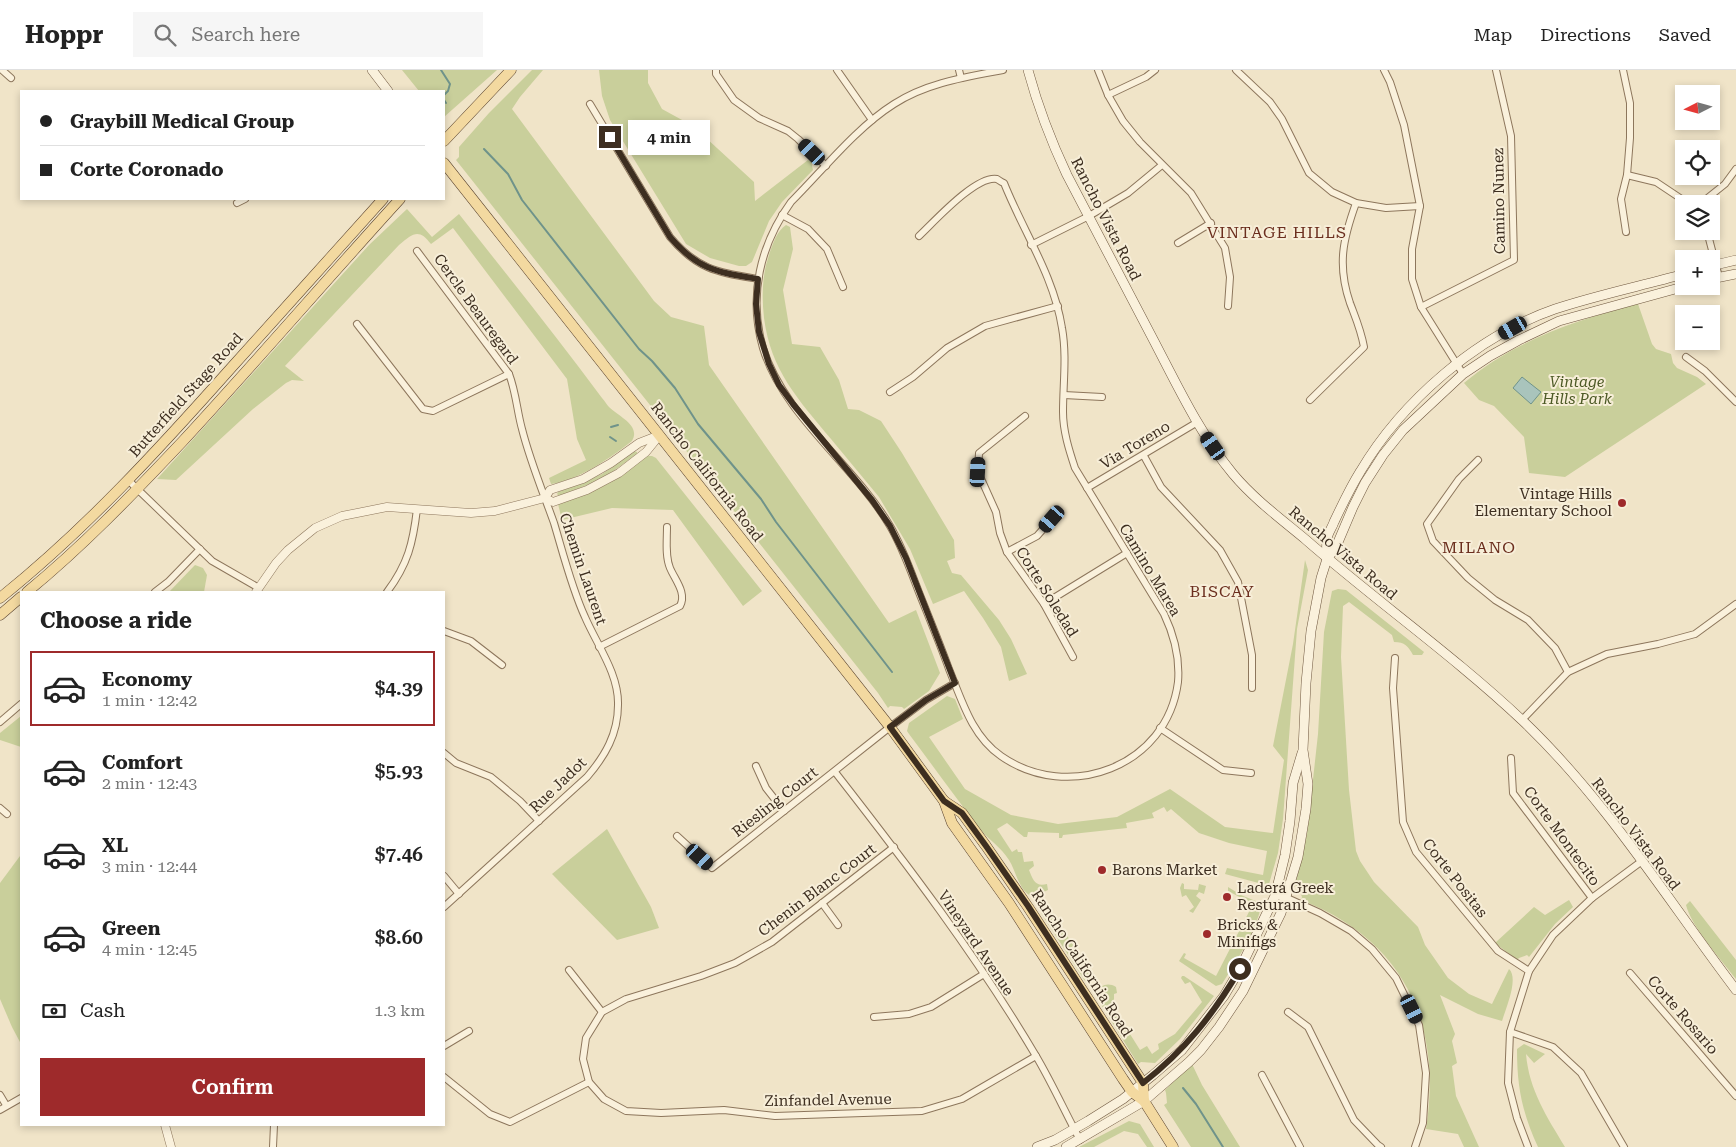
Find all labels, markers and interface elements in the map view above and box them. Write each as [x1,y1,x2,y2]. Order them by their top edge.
search box [133,12,483,57]
text: Hoppr [25,21,103,49]
icon: search [151,21,179,49]
text: Search here [191,23,300,46]
text: Map [1474,24,1512,45]
text: Directions [1540,24,1631,45]
text: Saved [1659,24,1711,45]
north arrow [1675,85,1720,130]
map controls [1675,85,1720,350]
text: Graybill Medical Group [70,110,294,133]
callout: 4 min [628,120,710,154]
route end [599,126,621,148]
text: 4 min [647,128,691,147]
car [795,136,828,168]
button: locate [1675,140,1720,185]
street label: Camino Nunez [1489,148,1509,254]
street label: Rancho Vista Road [1067,154,1145,284]
text: Corte Coronado [70,158,223,181]
button: layers [1675,195,1720,240]
district label: VINTAGE HILLS [1207,223,1347,242]
street label: Cercle Beauregard [430,250,522,368]
button: + [1675,250,1720,295]
button: − [1675,305,1720,350]
car [1496,314,1529,342]
street label: Butterfield Stage Road [125,329,247,461]
park label: Vintage Hills Park [1541,373,1613,408]
street label: Rancho California Road [647,399,767,546]
street label: Via Toreno [1097,417,1173,473]
car [1198,429,1227,463]
car [969,457,986,487]
place label: Vintage Hills Elementary School [1474,485,1612,520]
marker: Vintage Hills Elementary School [1616,497,1628,509]
street label: Rancho Vista Road [1285,502,1401,604]
car [1036,503,1067,535]
street label: Chemin Laurent [555,511,611,628]
street label: Camino Marea [1115,521,1185,619]
district label: MILANO [1442,538,1516,557]
street label: Corte Soledad [1012,544,1082,641]
district label: BISCAY [1189,582,1255,601]
text: Choose a ride [40,608,192,633]
icon: car [42,666,87,711]
text: Economy [102,668,192,691]
text: $4.39 [375,677,423,700]
text: 1 min · 12:42 [102,691,197,710]
icon: car [42,749,87,794]
text: Comfort [102,751,183,774]
street label: Rue Jadot [526,753,590,816]
text: $5.93 [375,760,423,783]
street label: Riesling Court [729,763,822,841]
text: 2 min · 12:43 [102,774,197,793]
street label: Rancho Vista Road [1588,774,1684,894]
street label: Corte Montecito [1520,783,1604,889]
icon: car [42,832,87,877]
text: XL [102,834,128,857]
street label: Corte Positas [1419,835,1491,921]
street label: Chenin Blanc Court [755,840,880,940]
car [683,841,716,873]
text: $7.46 [375,843,423,866]
text: 3 min · 12:44 [102,857,197,876]
place label: Barons Market [1112,861,1218,879]
marker: Barons Market [1096,864,1108,876]
place label: Laderá Greek Resturant [1237,879,1334,914]
street label: Rancho California Road [1028,886,1137,1040]
street label: Vineyard Avenue [934,887,1018,999]
marker: Laderá Greek Resturant [1221,891,1233,903]
icon: car [42,915,87,960]
place label: Bricks & Minifigs [1217,916,1278,951]
text: Green [102,917,160,940]
text: $8.60 [375,926,423,949]
marker: Bricks & Minifigs [1201,928,1213,940]
text: 4 min · 12:45 [102,940,197,959]
route start [1229,958,1251,980]
street label: Corte Rosario [1644,972,1722,1058]
car [1398,992,1425,1026]
icon: cash [40,997,68,1025]
text: Cash [80,999,125,1022]
text: 1.3 km [374,1001,425,1020]
button: Confirm [40,1058,425,1116]
street label: Zinfandel Avenue [764,1090,892,1110]

